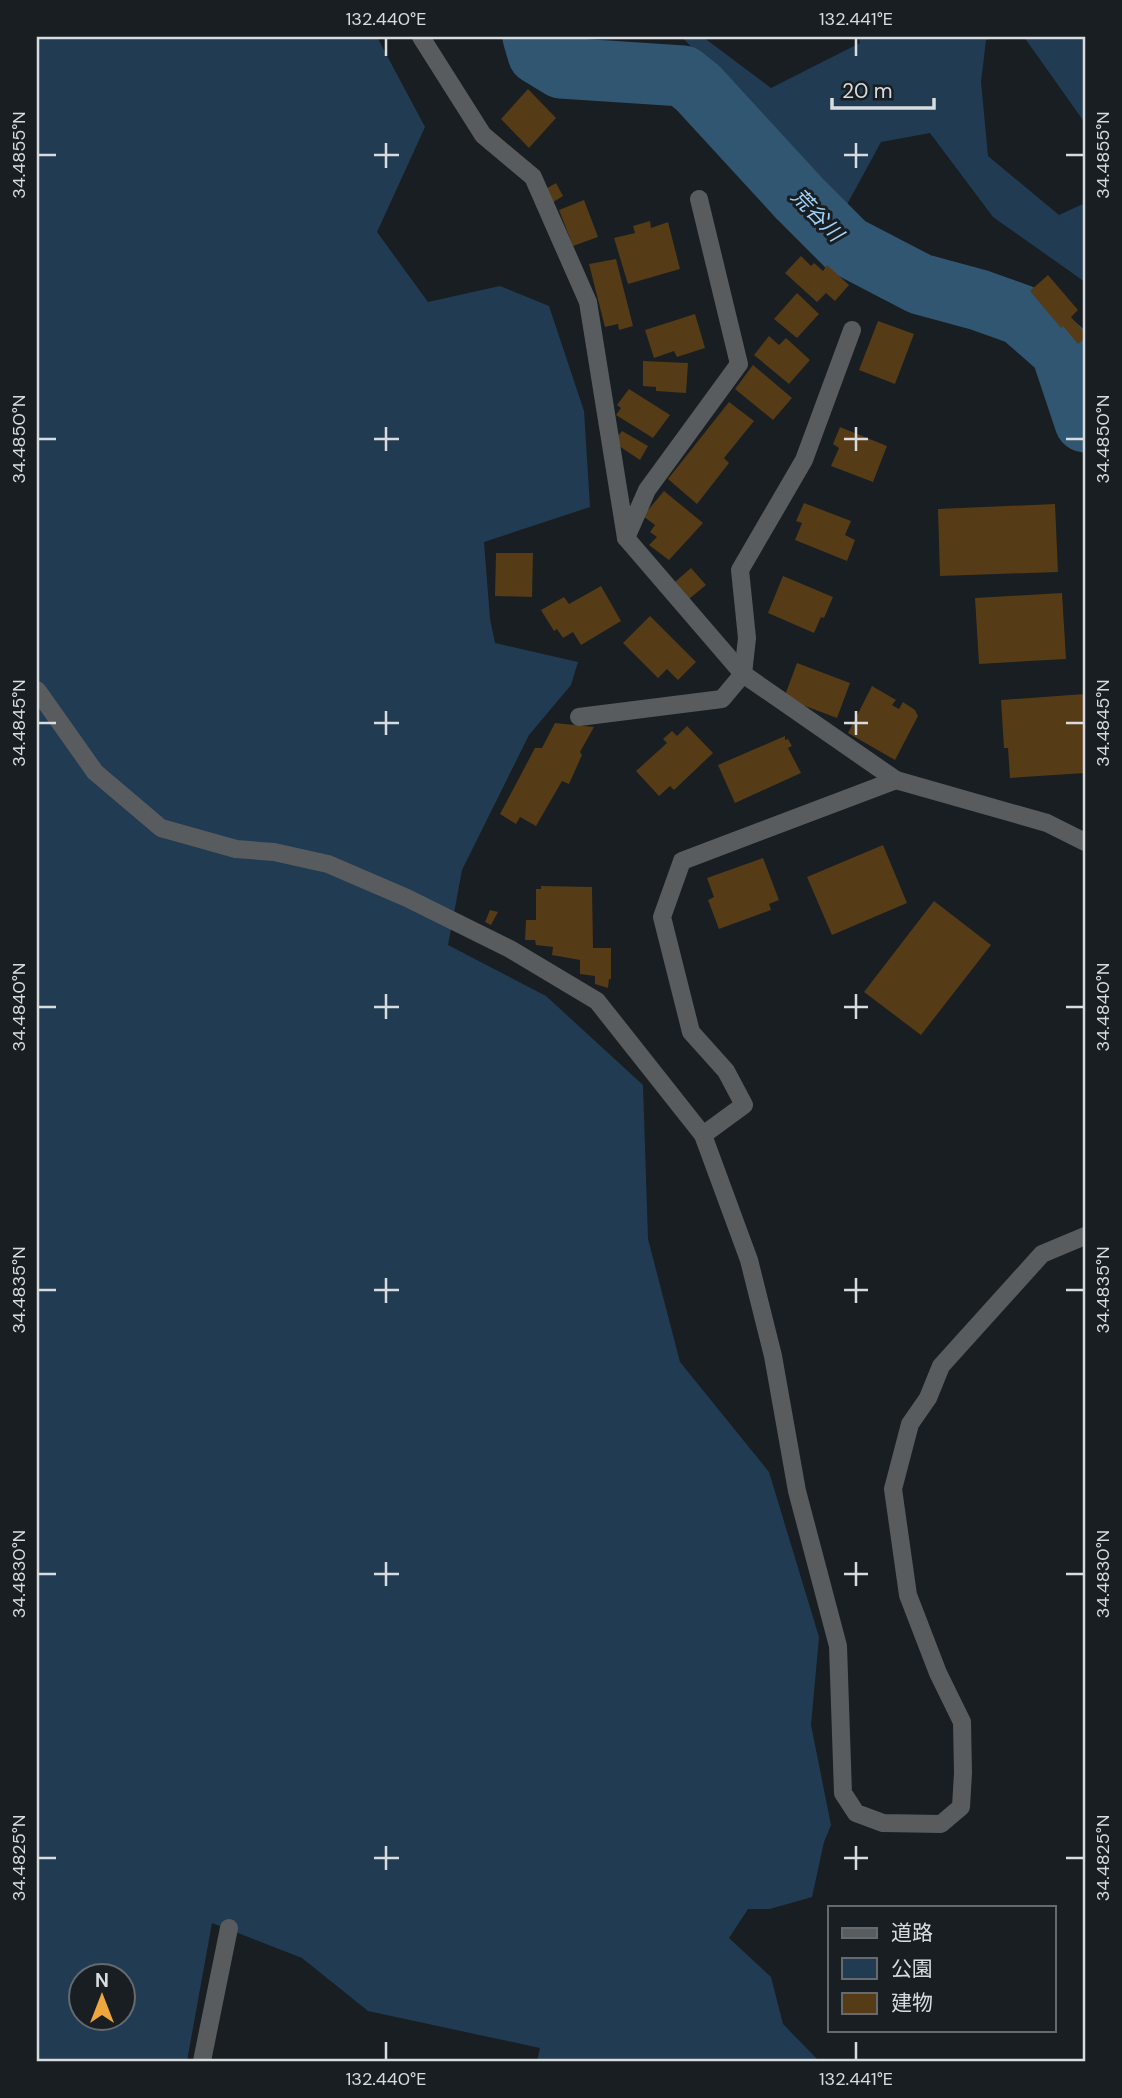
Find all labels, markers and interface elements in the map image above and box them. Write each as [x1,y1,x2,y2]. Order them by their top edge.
text: 132.440°E [346,7,426,31]
text: 132.441°E [819,7,893,31]
scale bar [832,66,933,110]
text: 20 m [842,77,893,105]
text: 34.4855°N [7,111,31,199]
text: 34.4855°N [1091,111,1115,199]
water label: 荒谷川 [785,183,850,249]
text: 34.4850°N [7,395,31,483]
text: 34.4850°N [1091,395,1115,483]
text: 34.4845°N [7,679,31,767]
text: 34.4845°N [1091,679,1115,767]
text: 34.4840°N [7,963,31,1051]
text: 34.4840°N [1091,963,1115,1051]
text: 34.4835°N [7,1246,31,1334]
text: 34.4835°N [1091,1246,1115,1334]
text: 34.4830°N [7,1530,31,1618]
text: 34.4830°N [1091,1530,1115,1618]
text: 34.4825°N [7,1815,31,1901]
text: 34.4825°N [1091,1815,1115,1901]
legend [828,1906,1056,2032]
text: 道路 [891,1919,933,1947]
text: 公園 [891,1955,933,1983]
north arrow [66,1962,136,2032]
text: N [95,1968,109,1993]
text: 建物 [891,1989,933,2017]
text: 132.440°E [346,2067,426,2091]
text: 132.441°E [819,2067,893,2091]

